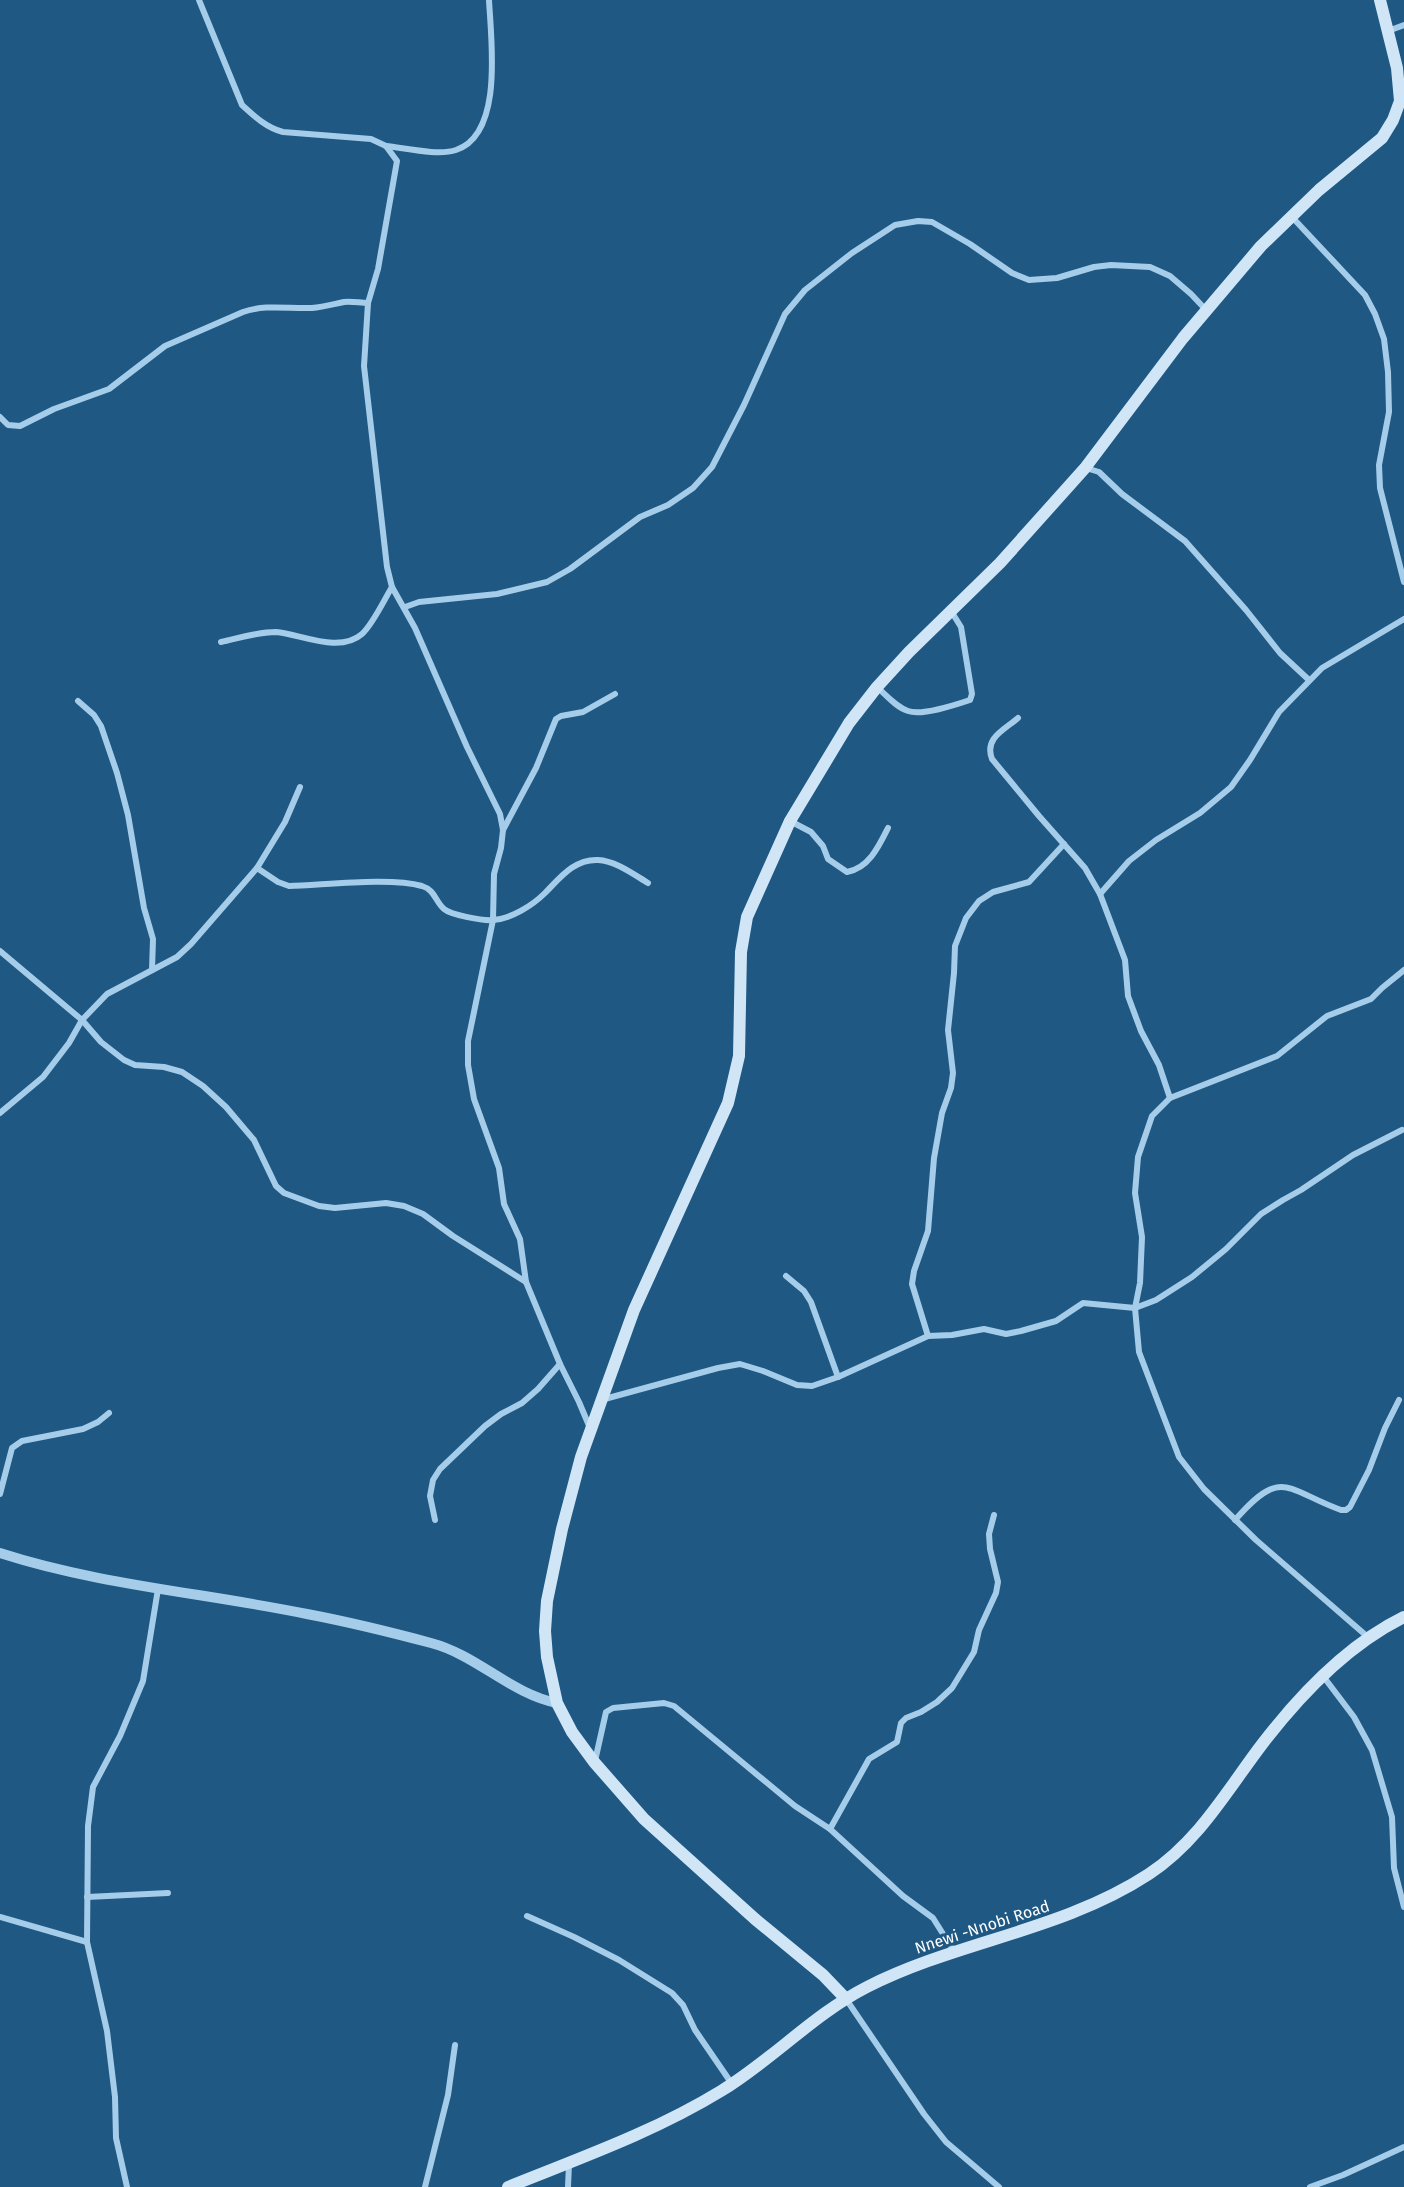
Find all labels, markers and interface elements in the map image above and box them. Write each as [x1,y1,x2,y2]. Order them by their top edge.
street label: Nnewi -Nnobi Road [912,1896,1052,1958]

